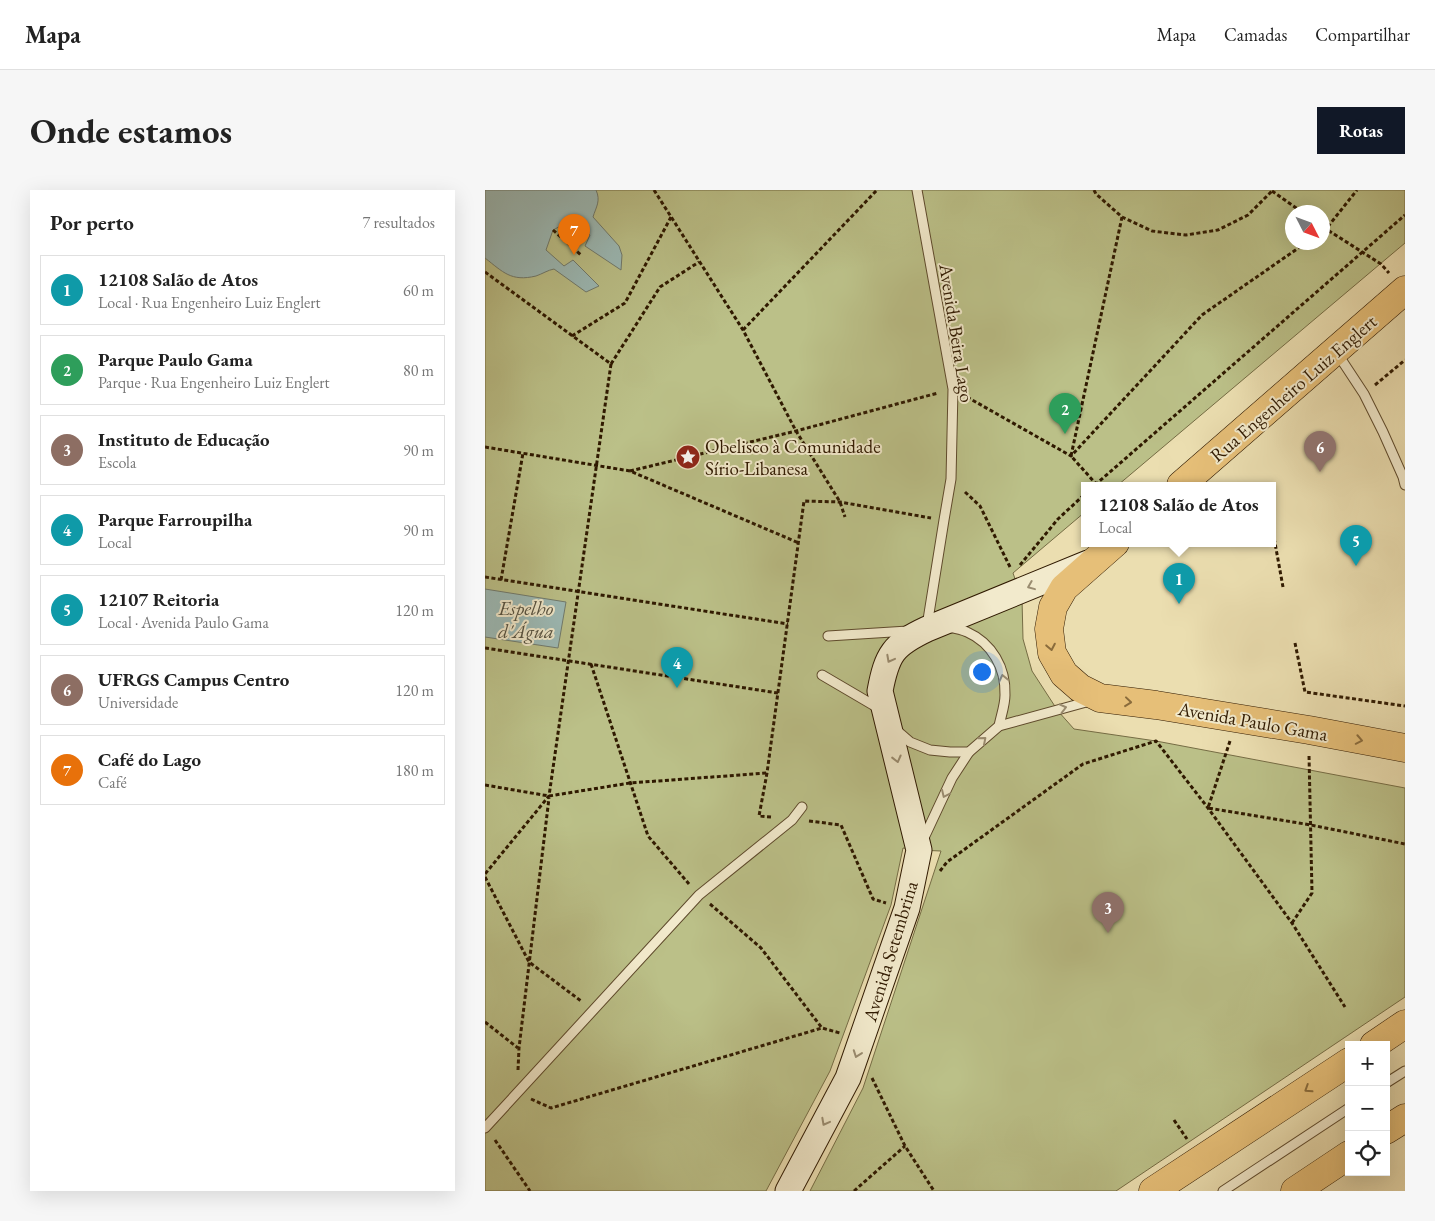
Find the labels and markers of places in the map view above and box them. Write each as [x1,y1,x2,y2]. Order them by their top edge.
pin: 7 [558,214,590,255]
pin: 2 [1049,393,1081,434]
pin: 6 [1304,431,1336,472]
place label: Obelisco à Comunidade Sírio-Libanesa [705,434,881,481]
place icon: Obelisco à Comunidade Sírio-Libanesa [675,444,701,470]
pin: 5 [1340,525,1372,566]
pin: 1 [1163,563,1195,604]
pin: 4 [661,647,693,688]
pin: 3 [1092,892,1124,933]

